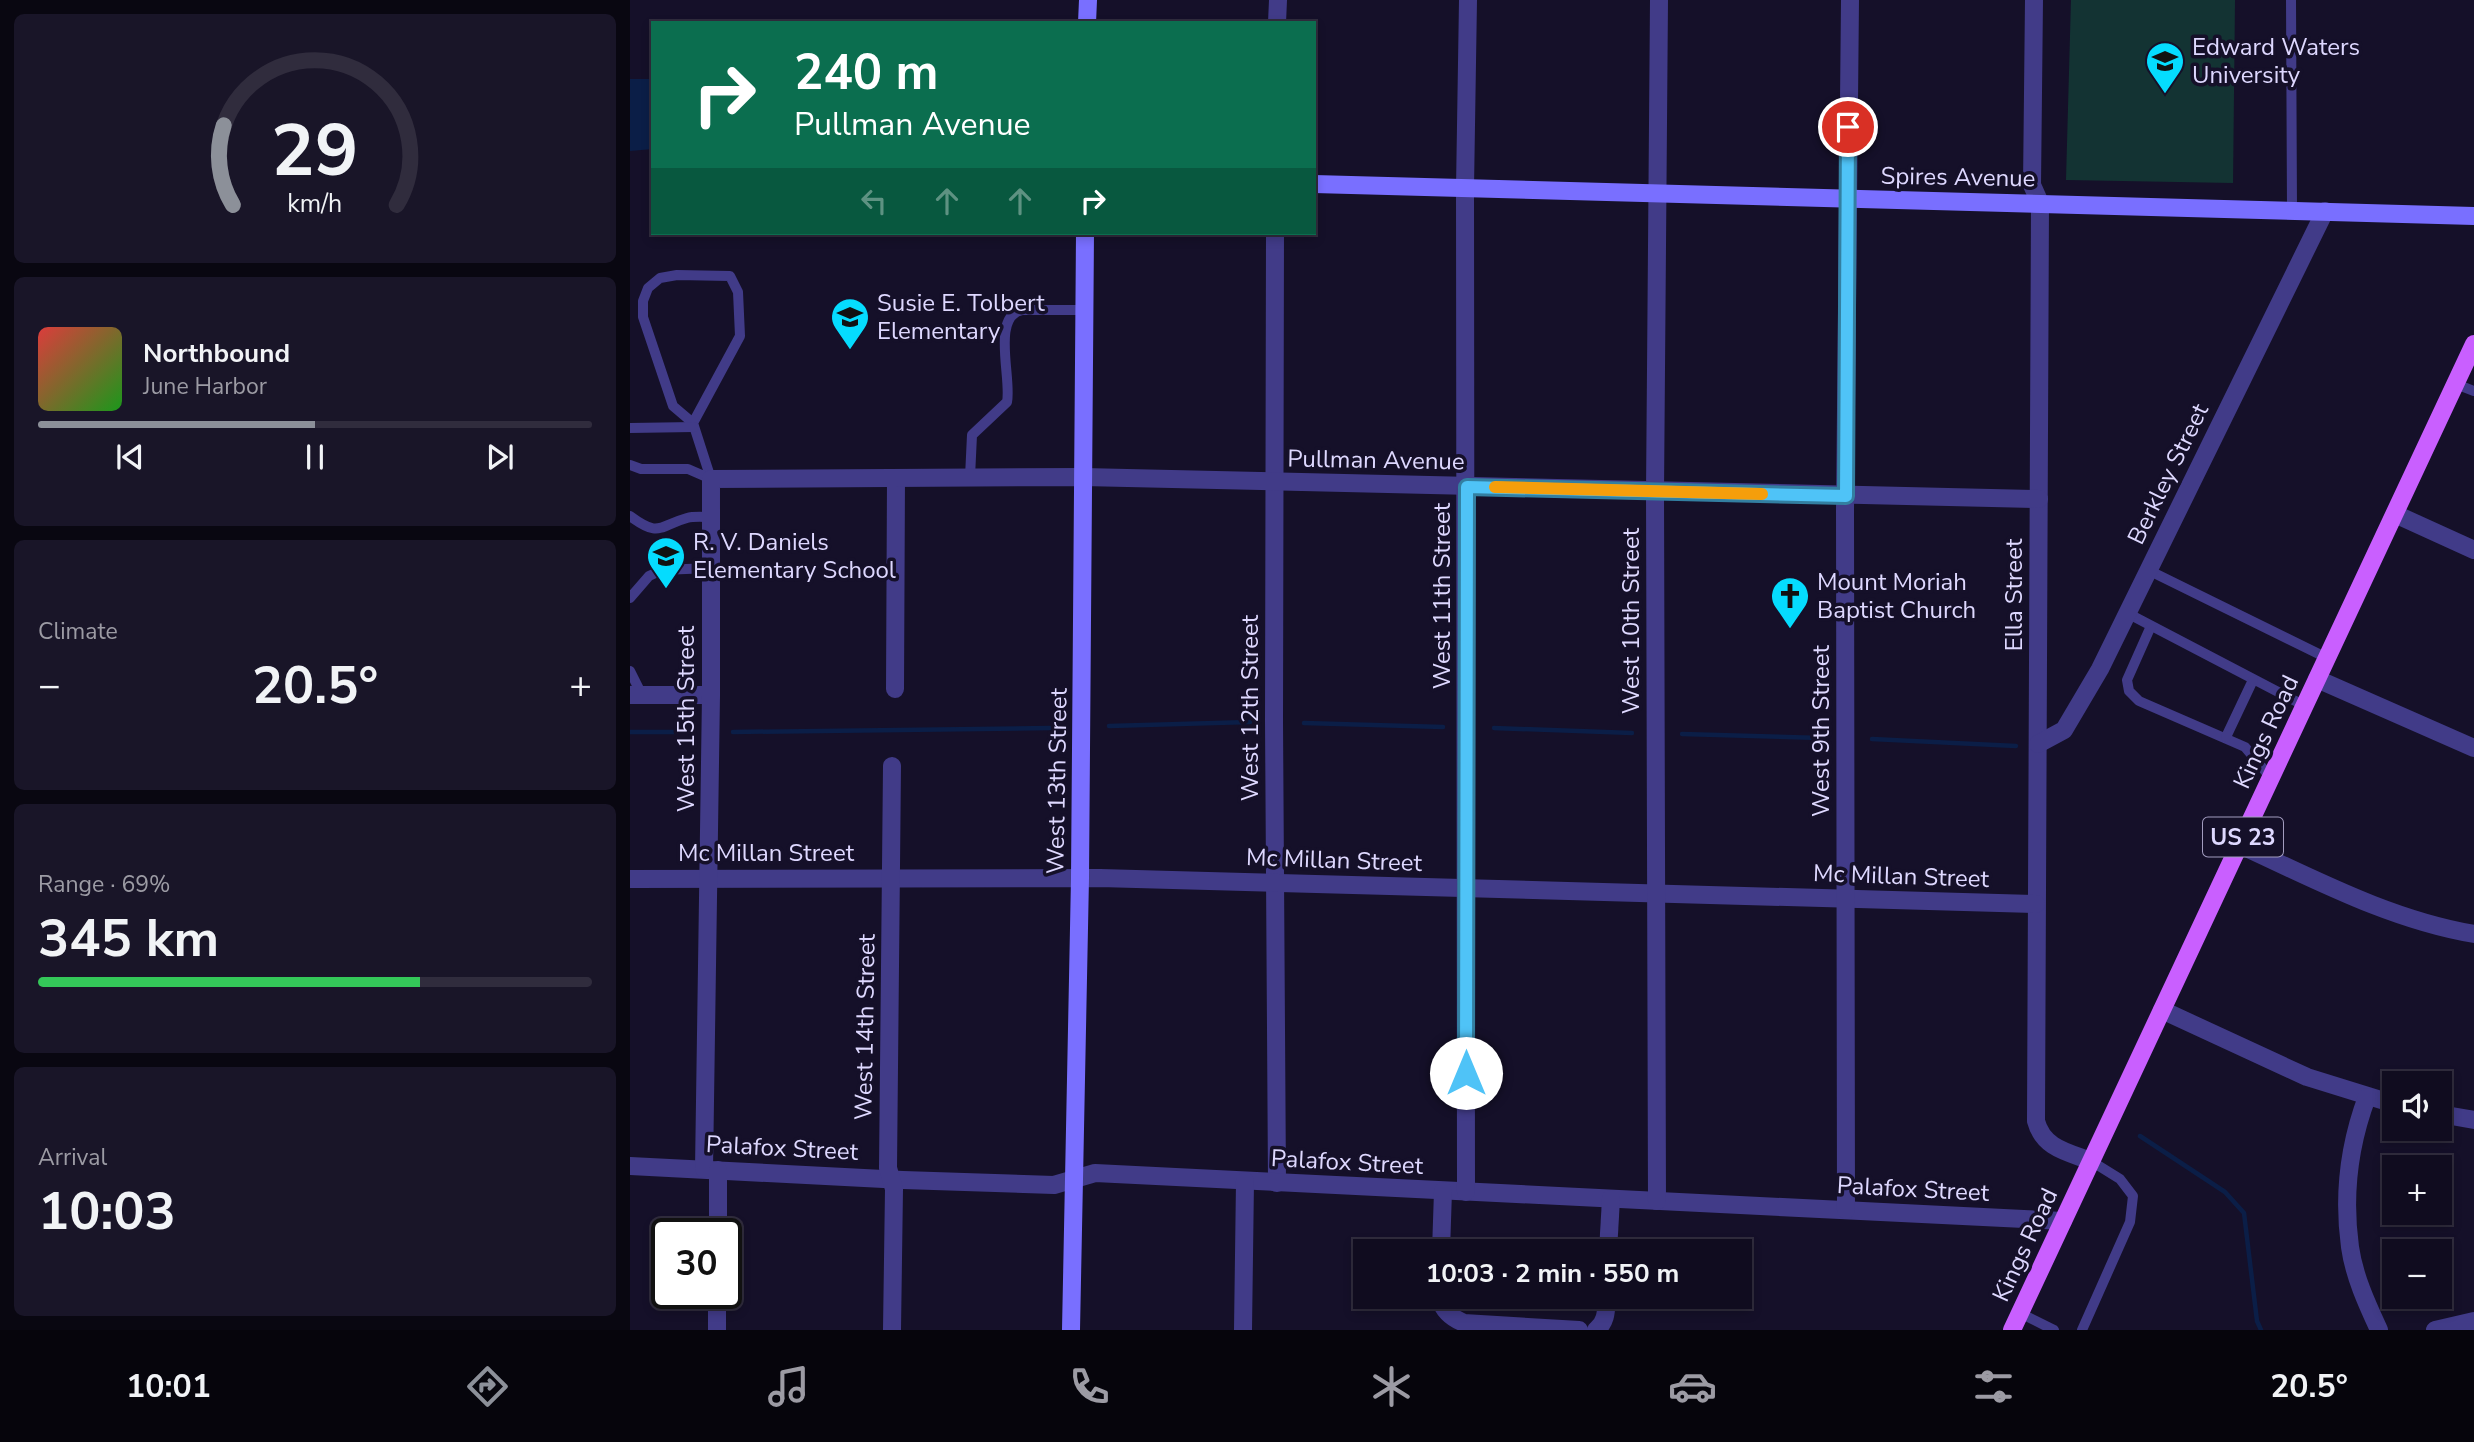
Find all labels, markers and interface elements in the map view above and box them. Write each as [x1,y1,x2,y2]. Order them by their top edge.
place label: Edward Waters University [2192,31,2360,91]
text: 240 m [794,39,938,106]
school or university icon: Edward Waters University [2144,40,2186,95]
icon: right [679,49,770,140]
pin [1818,97,1878,157]
text: 29 [271,101,359,201]
text: Pullman Avenue [794,103,1031,146]
icon: arrive [1829,108,1867,146]
street label: Spires Avenue [1880,160,2036,194]
icon: left [855,182,893,220]
icon: ahead [928,182,966,220]
icon: ahead [1001,182,1039,220]
icon: right [1074,182,1112,220]
text: km/h [287,186,343,220]
place label: Susie E. Tolbert Elementary [877,287,1045,347]
school or university icon: Susie E. Tolbert Elementary [829,296,871,351]
text: Northbound [143,336,290,371]
text: June Harbor [143,371,267,402]
street label: Berkley Street [2120,398,2216,550]
icon: previous [111,438,149,476]
icon: pause [296,438,334,476]
icon: next [481,438,519,476]
street label: Pullman Avenue [1287,442,1465,478]
street label: West 11th Street [1426,502,1458,689]
place label: R. V. Daniels Elementary School [693,526,896,586]
street label: West 10th Street [1615,527,1647,714]
school or university icon: R. V. Daniels Elementary School [645,535,687,590]
street label: Ella Street [1998,538,2030,651]
place label: Mount Moriah Baptist Church [1817,566,1976,626]
church icon: Mount Moriah Baptist Church [1769,575,1811,630]
street label: West 12th Street [1234,614,1266,801]
text: Climate [38,616,118,647]
street label: West 15th Street [670,625,702,812]
street label: West 9th Street [1805,644,1837,817]
text: 20.5° [252,650,378,721]
text: − [38,660,61,711]
text: + [569,660,592,711]
street label: Kings Road [2226,670,2306,794]
street label: West 13th Street [1039,687,1075,874]
road number: US 23 [2203,818,2283,856]
street label: Mc Millan Street [678,837,855,869]
street label: Mc Millan Street [1245,841,1423,879]
street label: Mc Millan Street [1812,857,1990,895]
text: Range · 69% [38,869,170,900]
text: 345 km [38,903,219,974]
street label: West 14th Street [847,933,883,1120]
position arrow [1429,1036,1503,1110]
map controls [2382,1071,2452,1309]
button: sound [2382,1071,2452,1141]
street label: Palafox Street [705,1128,859,1168]
text: Arrival [38,1142,107,1173]
street label: Palafox Street [1270,1142,1424,1182]
button: + [2382,1155,2452,1225]
street label: Palafox Street [1836,1169,1990,1209]
text: 10:03 [38,1176,176,1247]
street label: Kings Road [1985,1183,2065,1307]
speed limit sign: 30 [651,1218,742,1309]
button: − [2382,1239,2452,1309]
text: 10:03 · 2 min · 550 m [1426,1256,1679,1291]
icon: directions [463,1362,512,1411]
icon: music [764,1362,813,1411]
icon: phone [1065,1362,1114,1411]
icon: climate [1367,1362,1416,1411]
icon: car [1668,1362,1717,1411]
icon: filters [1969,1362,2018,1411]
text: 10:01 [126,1365,211,1408]
text: 20.5° [2270,1365,2348,1408]

